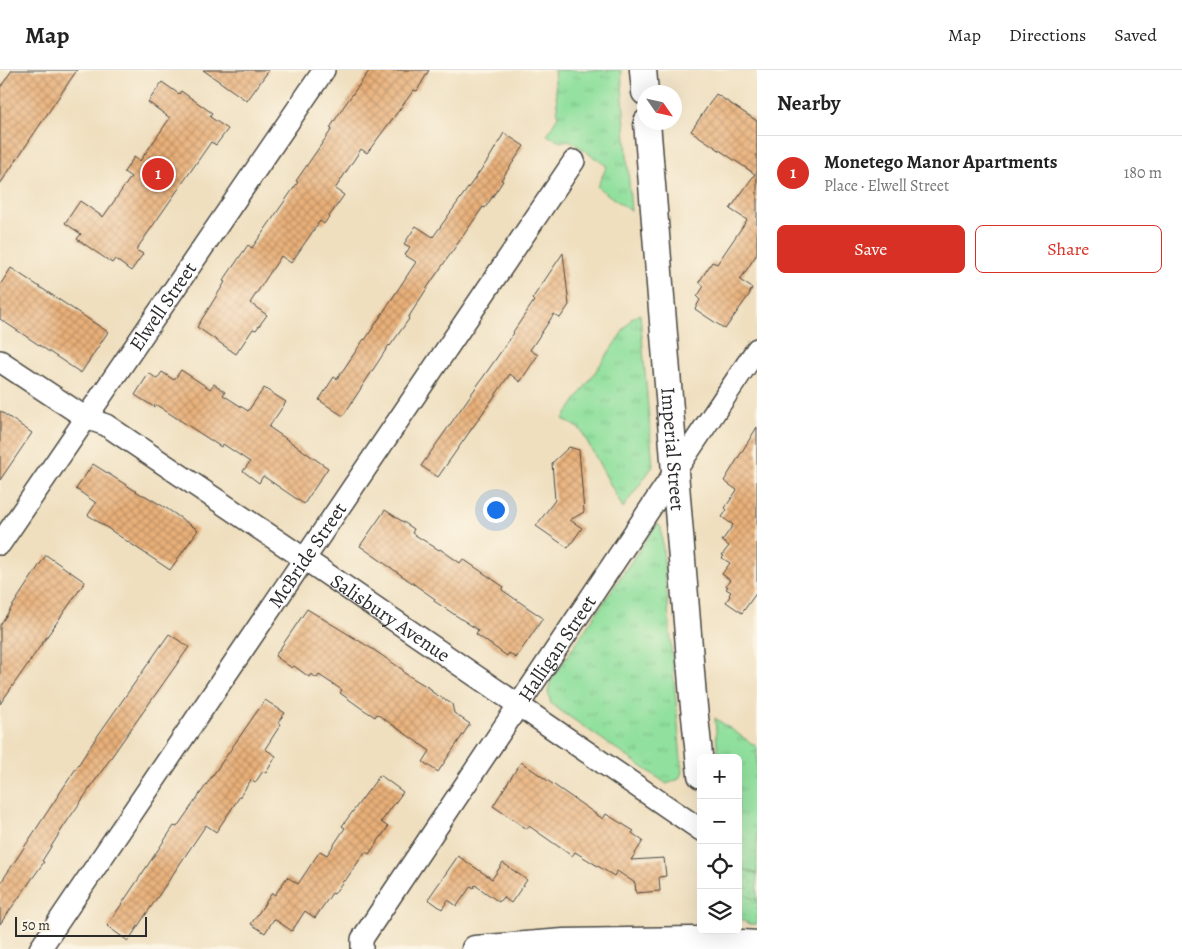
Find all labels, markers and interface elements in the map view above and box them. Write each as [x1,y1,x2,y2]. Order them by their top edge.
text: Map [25,19,69,51]
text: Map [948,23,981,47]
text: Directions [1009,23,1086,47]
text: Saved [1114,23,1157,47]
north arrow [637,85,682,130]
text: Nearby [777,89,840,117]
text: Monetego Manor Apartments [824,149,1058,175]
pin: 1 [142,155,174,193]
text: 1 [790,162,796,184]
text: 180 m [1124,162,1162,184]
text: Place · Elwell Street [824,175,949,197]
button: Save [777,225,965,273]
button: Share [975,225,1162,273]
street label: Elwell Street [123,256,203,356]
street label: Imperial Street [654,386,691,512]
street label: McBride Street [262,497,353,613]
your location [483,497,509,523]
street label: Salisbury Avenue [325,568,456,669]
street label: Halligan Street [512,590,603,707]
map controls [697,754,742,934]
button: + [697,754,742,799]
button: − [697,799,742,844]
button: locate [697,844,742,889]
button: layers [697,889,742,934]
scale bar [15,914,148,937]
text: 50 m [22,916,50,935]

